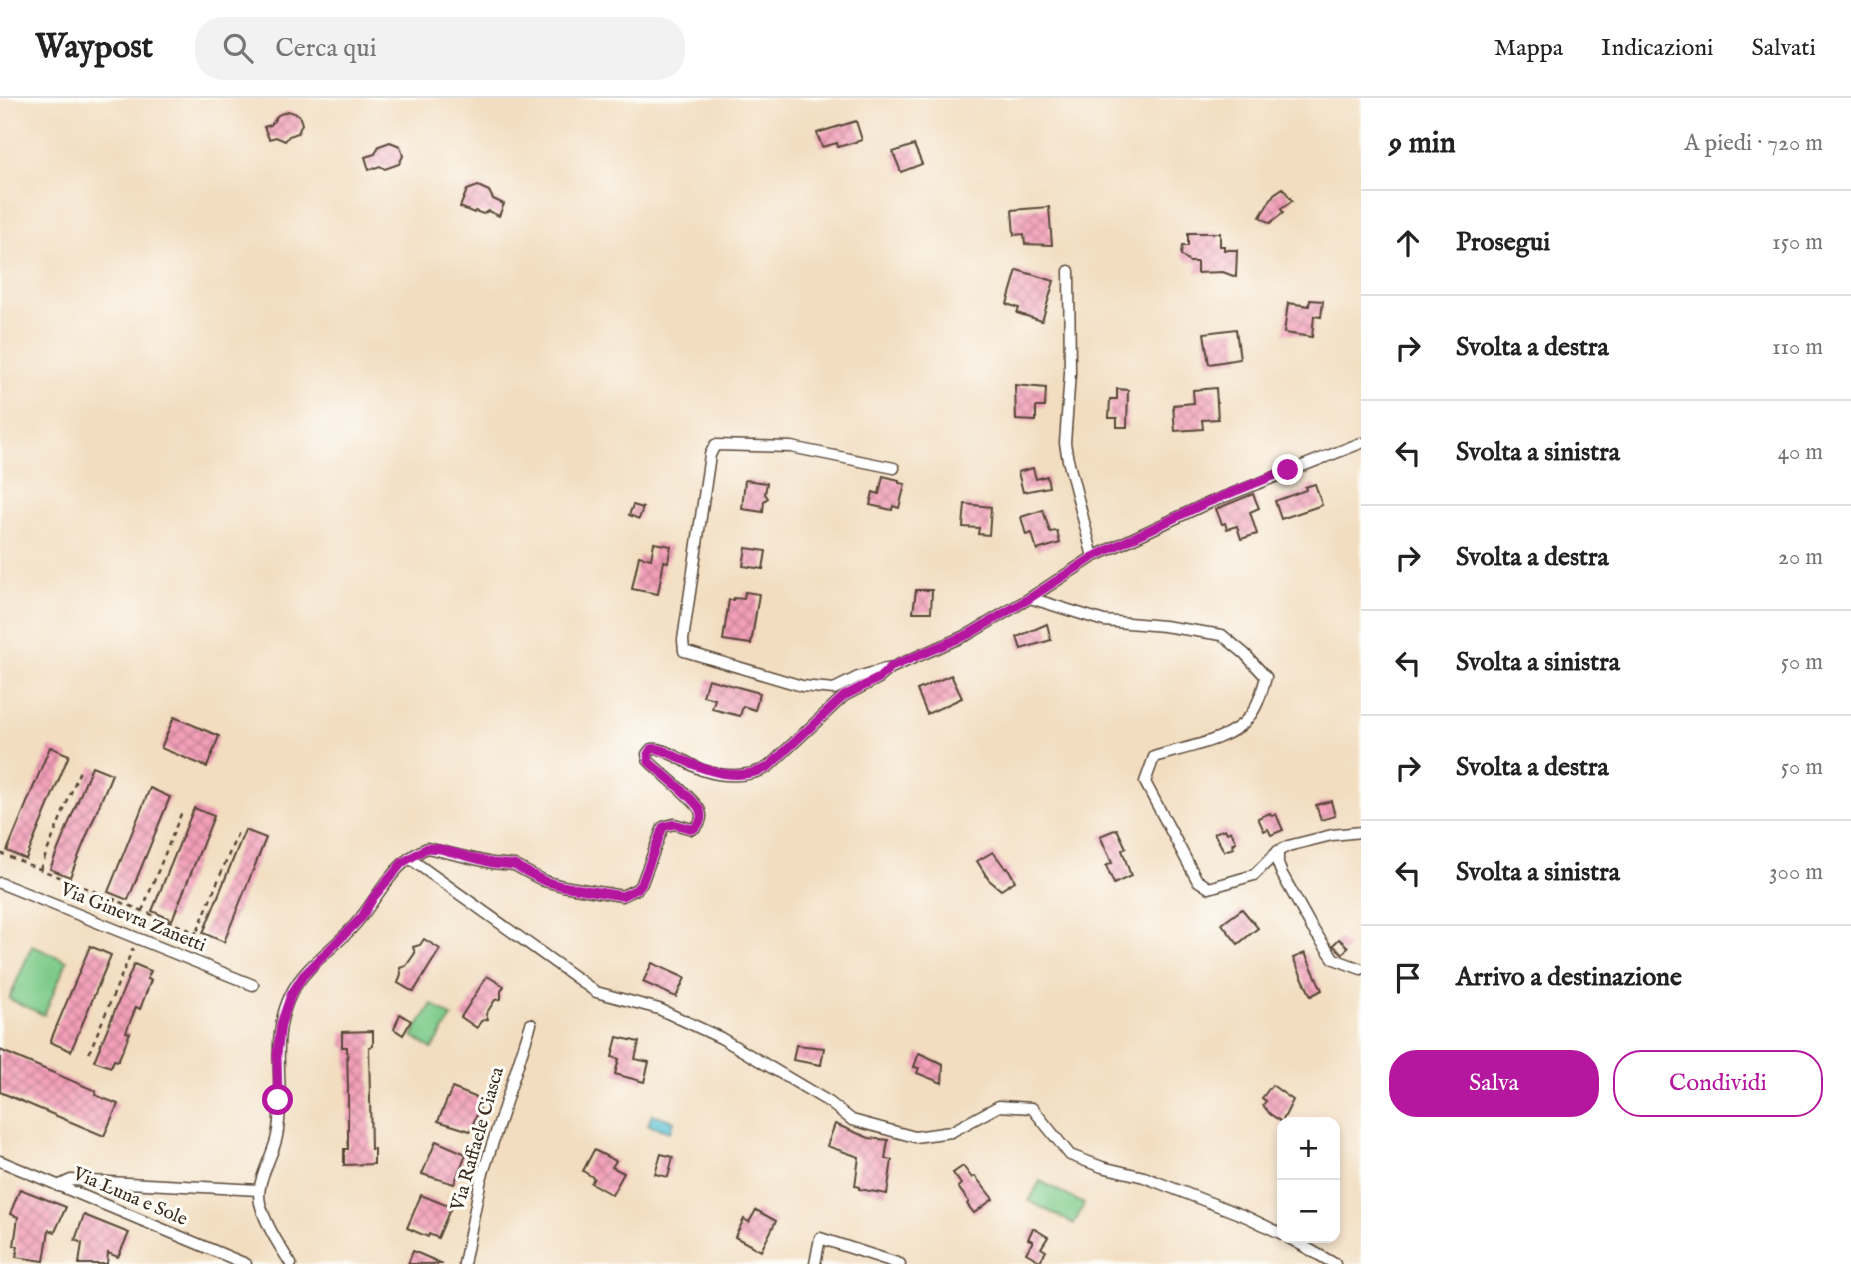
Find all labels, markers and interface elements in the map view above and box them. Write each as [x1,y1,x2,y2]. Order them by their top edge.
search box [195,17,685,80]
text: Waypost [35,27,153,69]
icon: search [219,29,257,67]
text: Cerca qui [275,32,377,65]
text: Mappa [1494,33,1563,64]
text: Indicazioni [1601,33,1713,64]
text: Salvati [1751,33,1816,64]
text: 9 min [1389,125,1456,163]
text: A piedi · 720 m [1684,129,1823,158]
icon: ahead [1389,224,1427,262]
text: Prosegui [1456,226,1550,259]
text: 150 m [1772,228,1823,257]
icon: right [1389,329,1427,367]
text: Svolta a destra [1456,331,1609,364]
text: 110 m [1772,333,1823,362]
icon: left [1389,434,1427,472]
text: Svolta a sinistra [1456,436,1620,469]
text: 40 m [1778,438,1823,467]
route end [1272,454,1303,485]
icon: right [1389,539,1427,577]
text: Svolta a destra [1456,541,1609,574]
text: 20 m [1778,543,1823,572]
icon: left [1389,644,1427,682]
text: Svolta a sinistra [1456,646,1620,679]
text: 50 m [1781,648,1823,677]
icon: right [1389,749,1427,787]
text: Svolta a destra [1456,751,1609,784]
text: 50 m [1781,753,1823,782]
icon: left [1389,854,1427,892]
text: Svolta a sinistra [1456,856,1620,889]
text: 300 m [1769,858,1823,887]
street label: Via Ginevra Zanetti [56,877,209,958]
icon: arrive [1389,959,1427,997]
text: Arrivo a destinazione [1456,961,1682,994]
button: Salva [1389,1050,1599,1117]
button: Condividi [1613,1050,1823,1117]
street label: Via Raffaele Ciasca [446,1064,510,1215]
route start [262,1084,293,1115]
map controls [1277,1117,1340,1243]
button: + [1277,1117,1340,1180]
street label: Via Luna e Sole [68,1162,191,1232]
button: − [1277,1180,1340,1243]

